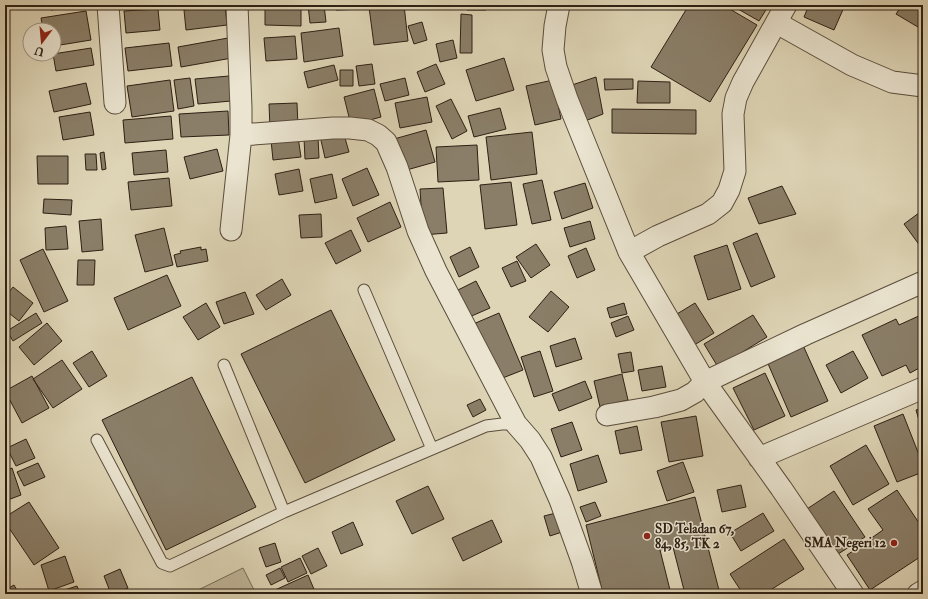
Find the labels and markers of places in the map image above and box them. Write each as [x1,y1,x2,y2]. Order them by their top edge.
place label: SD Teladan 67, 84, 85, TK 2 [655,521,734,552]
marker: SD Teladan 67, 84, 85, TK 2 [642,531,652,541]
place label: SMA Negeri 12 [804,535,886,552]
marker: SMA Negeri 12 [889,538,899,548]

